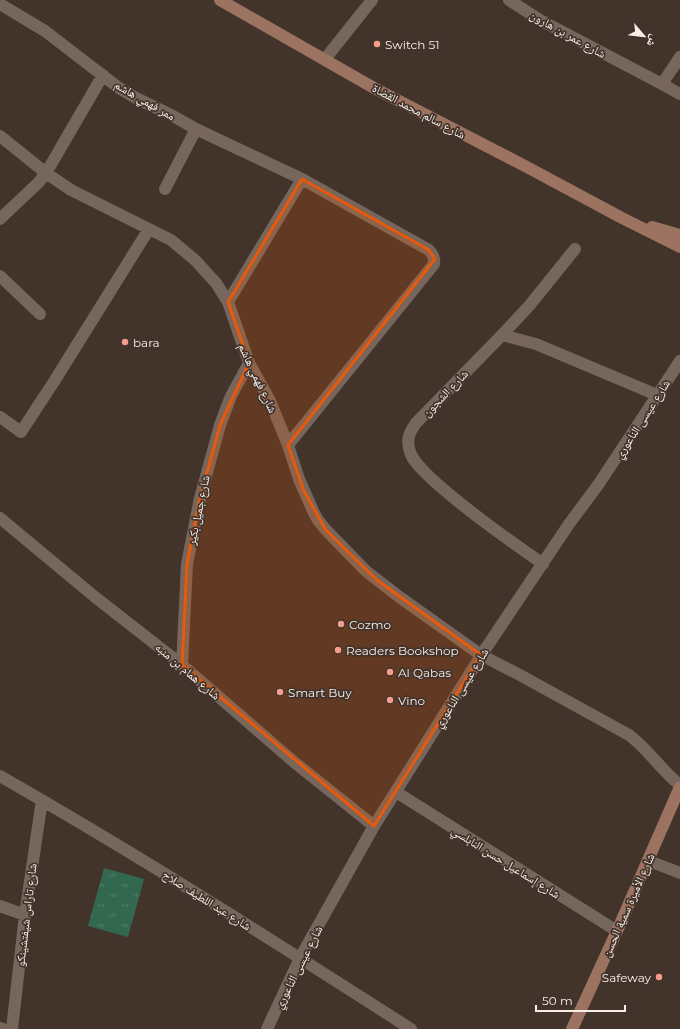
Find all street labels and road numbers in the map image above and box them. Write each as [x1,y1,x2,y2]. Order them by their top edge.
street label: شارع عمر بن هارون [527,7,609,62]
street label: ممر فهمي هاشم [110,77,178,126]
street label: شارع سالم محمد القضاة [369,80,468,143]
street label: شارع فهمي هاشم [233,341,281,417]
street label: شارع الشجون [419,366,472,420]
street label: شارع عيسى الناعوري [611,377,676,463]
street label: شارع جميل بكير [183,474,214,548]
street label: شارع همام بن منبه [152,639,224,703]
street label: شارع عيسى الناعوري [430,645,494,732]
street label: شارع إسماعيل حسن النابلسي [447,822,563,904]
street label: شارع الأميرة سمية الحسن [598,851,659,960]
street label: شارع تاراس شيفتشينكو [12,862,41,968]
street label: شارع عبد اللطيف صلاح [159,867,254,934]
street label: شارع عيسى الناعوري [271,923,328,1012]

